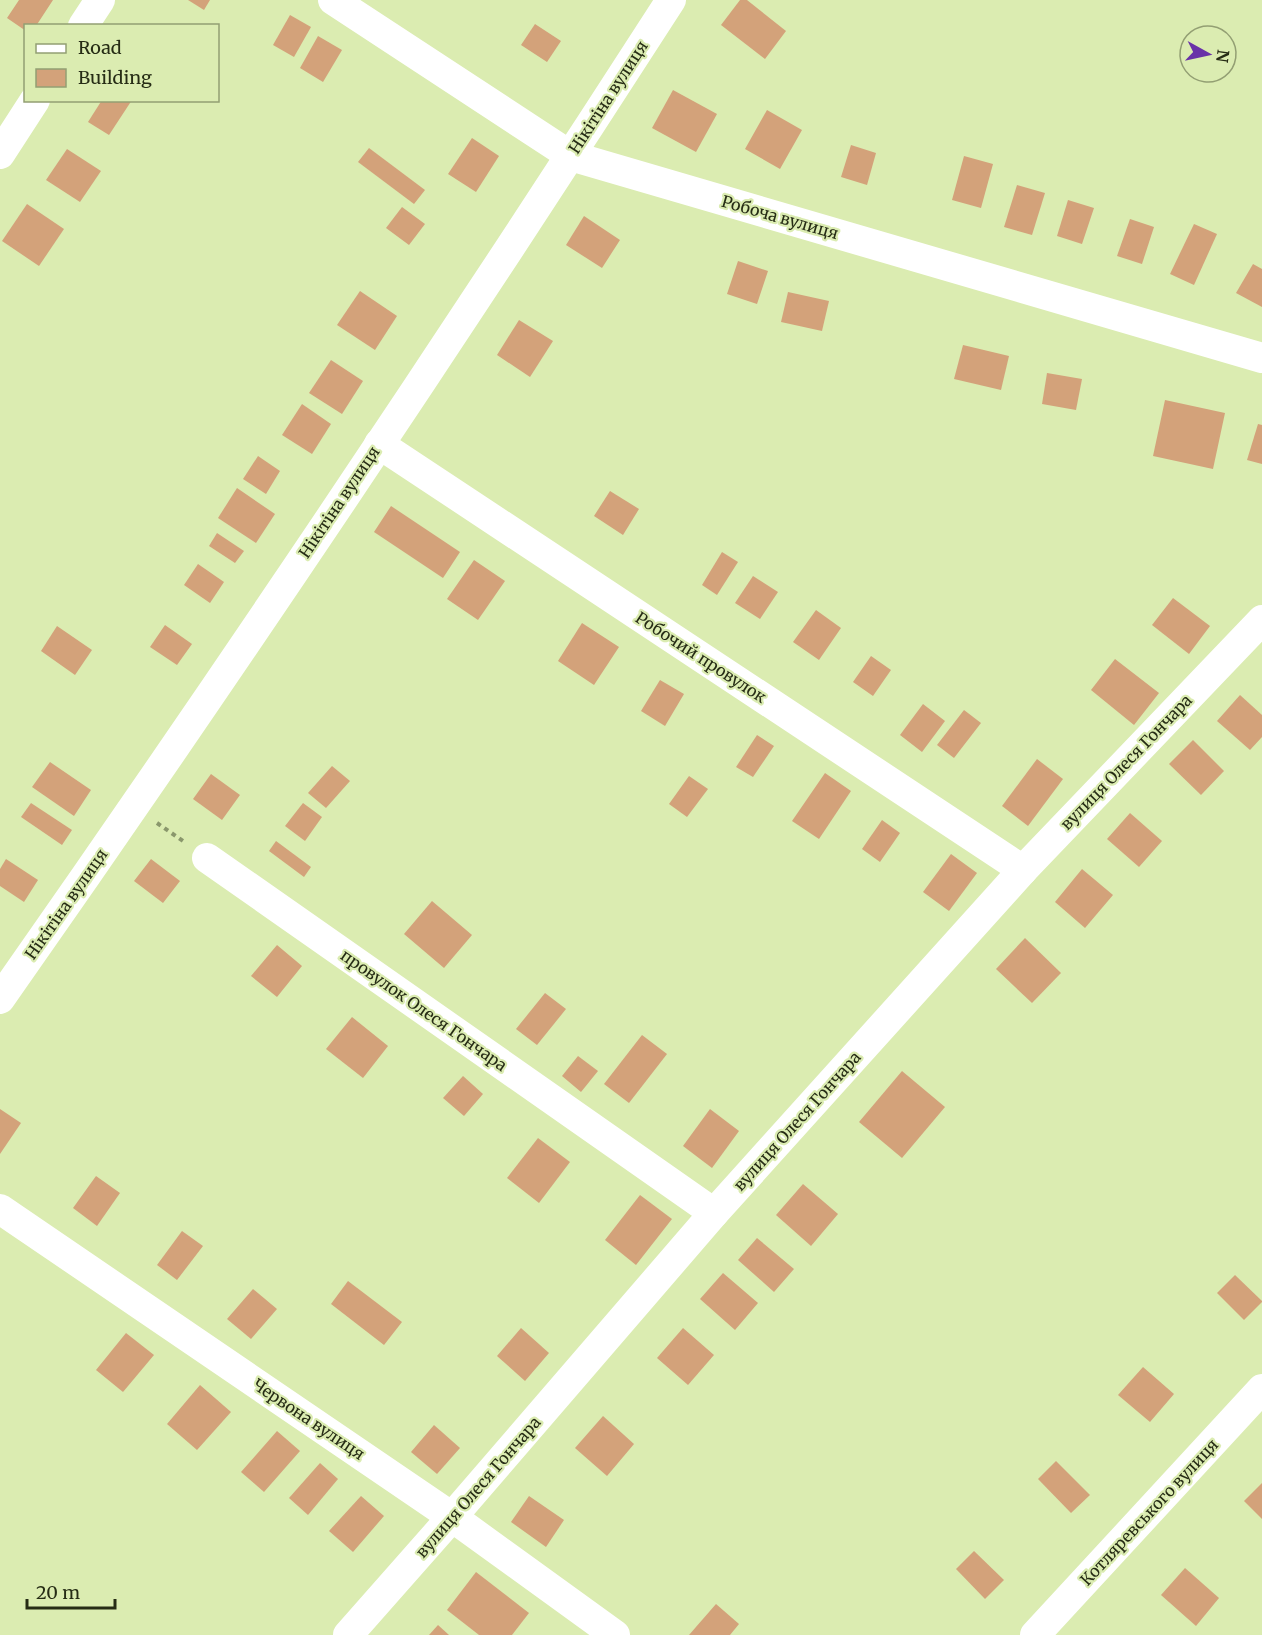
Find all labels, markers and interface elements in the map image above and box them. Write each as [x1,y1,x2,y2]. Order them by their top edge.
legend [24,24,219,102]
north arrow [1178,24,1238,84]
text: Road [78,36,122,59]
street label: Нікітіна вулиця [564,37,652,157]
text: N [1212,48,1234,64]
text: Building [78,66,152,89]
street label: Робоча вулиця [719,191,841,243]
street label: Нікітіна вулиця [294,442,384,562]
street label: Робочий провулок [632,607,770,707]
street label: вулиця Олеся Гончара [1056,690,1196,834]
street label: Нікітіна вулиця [20,845,112,963]
street label: провулок Олеся Гончара [337,945,511,1075]
street label: вулиця Олеся Гончара [729,1047,865,1195]
street label: Червона вулиця [249,1374,369,1464]
street label: вулиця Олеся Гончара [411,1412,545,1562]
street label: Котляревського вулиця [1076,1435,1222,1589]
scale bar [27,1572,116,1610]
text: 20 m [36,1581,80,1604]

